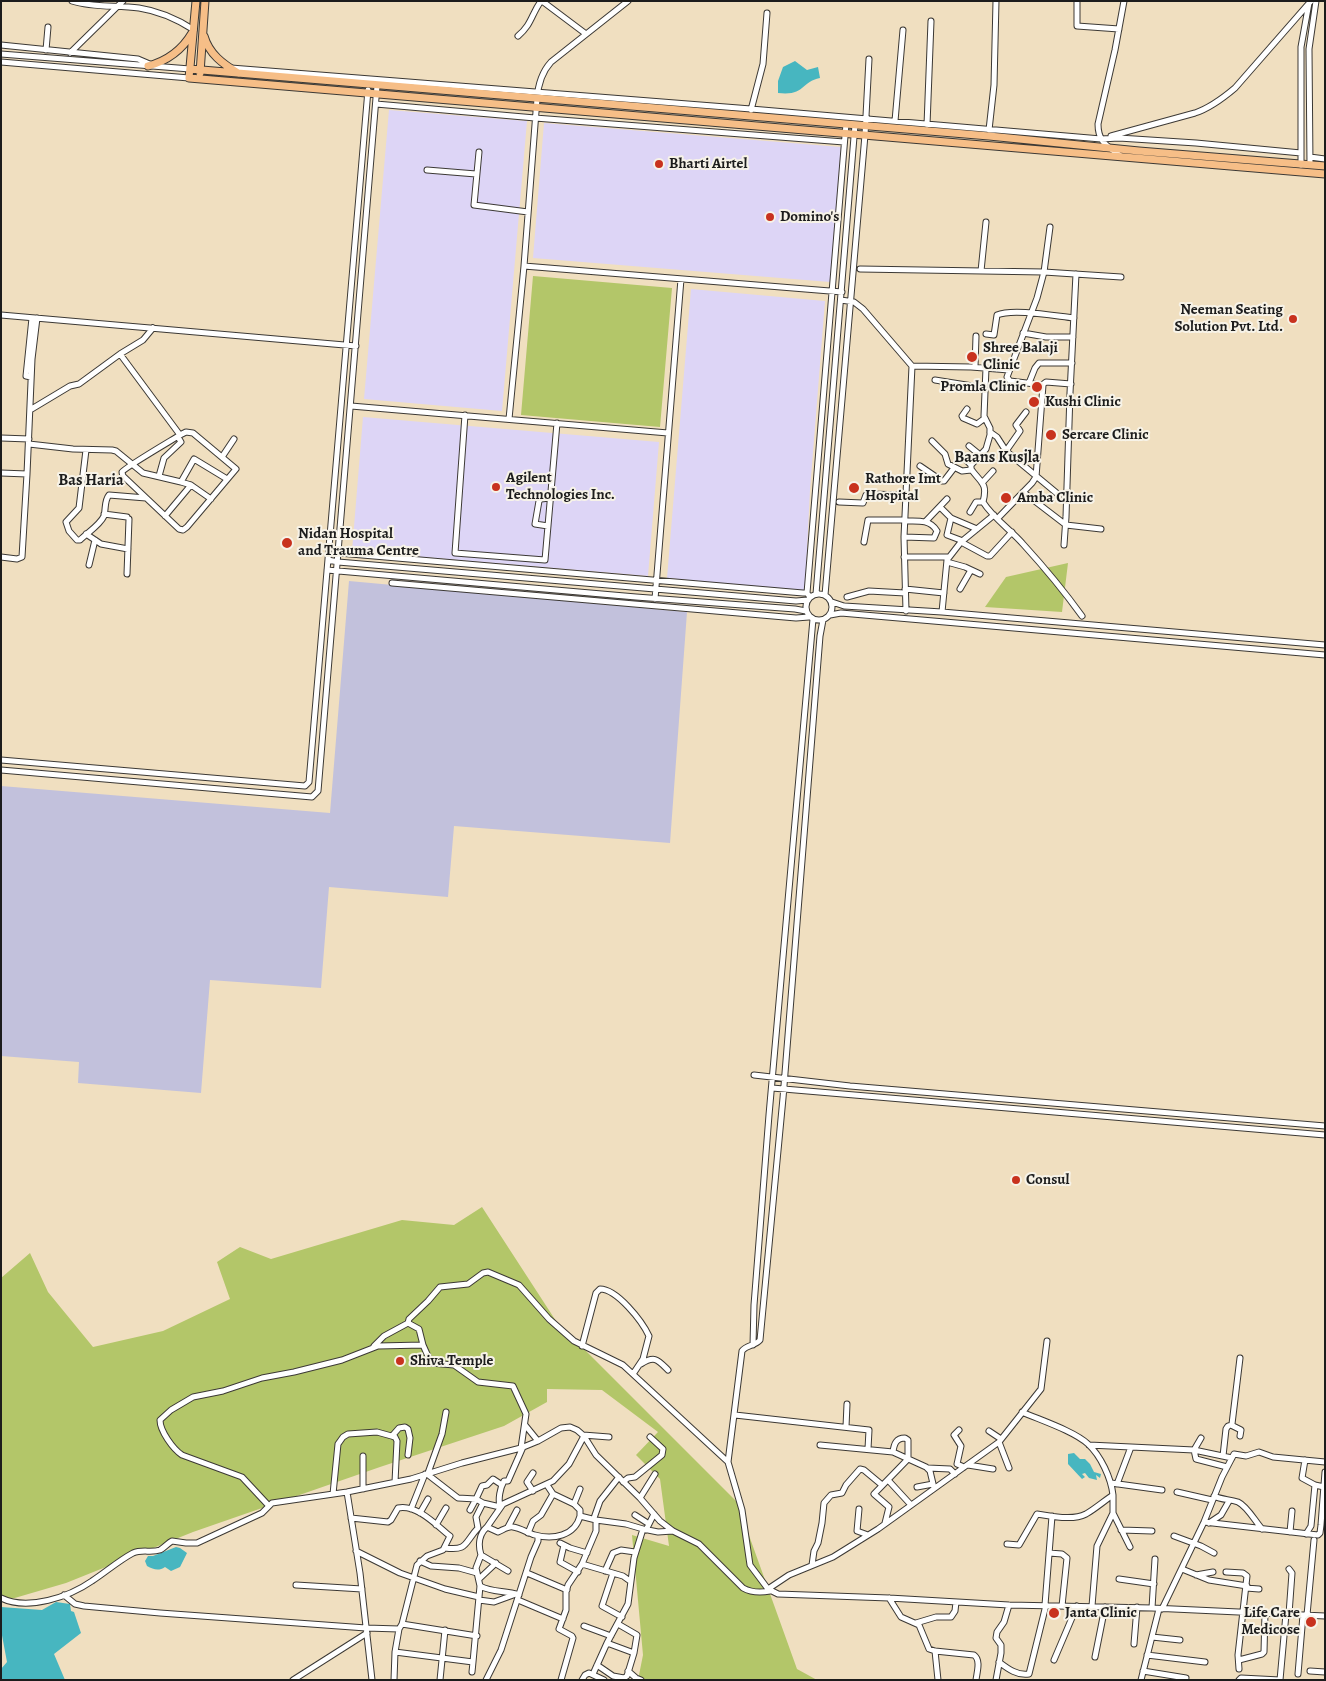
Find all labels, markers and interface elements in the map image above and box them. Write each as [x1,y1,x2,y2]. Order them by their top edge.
place label: Bharti Airtel [669,155,747,173]
marker: Bharti Airtel [653,158,665,170]
place label: Domino's [780,208,839,226]
marker: Domino's [764,211,776,223]
place label: Neeman Seating Solution Pvt. Ltd. [1174,301,1283,336]
marker: Neeman Seating Solution Pvt. Ltd. [1287,313,1299,325]
place label: Shree Balaji Clinic [983,339,1058,374]
marker: Shree Balaji Clinic [965,350,979,364]
place label: Promla Clinic [940,378,1026,396]
marker: Promla Clinic [1030,380,1044,394]
place label: Kushi Clinic [1045,393,1121,411]
marker: Kushi Clinic [1027,395,1041,409]
place label: Sercare Clinic [1062,426,1149,444]
marker: Sercare Clinic [1044,428,1058,442]
district label: Baans Kusjla [954,448,1040,468]
place label: Agilent Technologies Inc. [506,469,615,504]
place label: Rathore Imt Hospital [865,470,941,505]
district label: Bas Haria [58,471,124,491]
marker: Agilent Technologies Inc. [490,481,502,493]
marker: Rathore Imt Hospital [847,481,861,495]
place label: Amba Clinic [1017,489,1093,507]
marker: Amba Clinic [999,491,1013,505]
place label: Nidan Hospital and Trauma Centre [298,525,419,560]
marker: Nidan Hospital and Trauma Centre [280,536,294,550]
place label: Consul [1026,1171,1069,1189]
marker: Consul [1010,1174,1022,1186]
place label: Shiva Temple [410,1352,493,1370]
marker: Shiva Temple [394,1355,406,1367]
place label: Janta Clinic [1065,1604,1137,1622]
place label: Life Care Medicose [1241,1604,1300,1639]
marker: Janta Clinic [1047,1606,1061,1620]
marker: Life Care Medicose [1304,1615,1318,1629]

